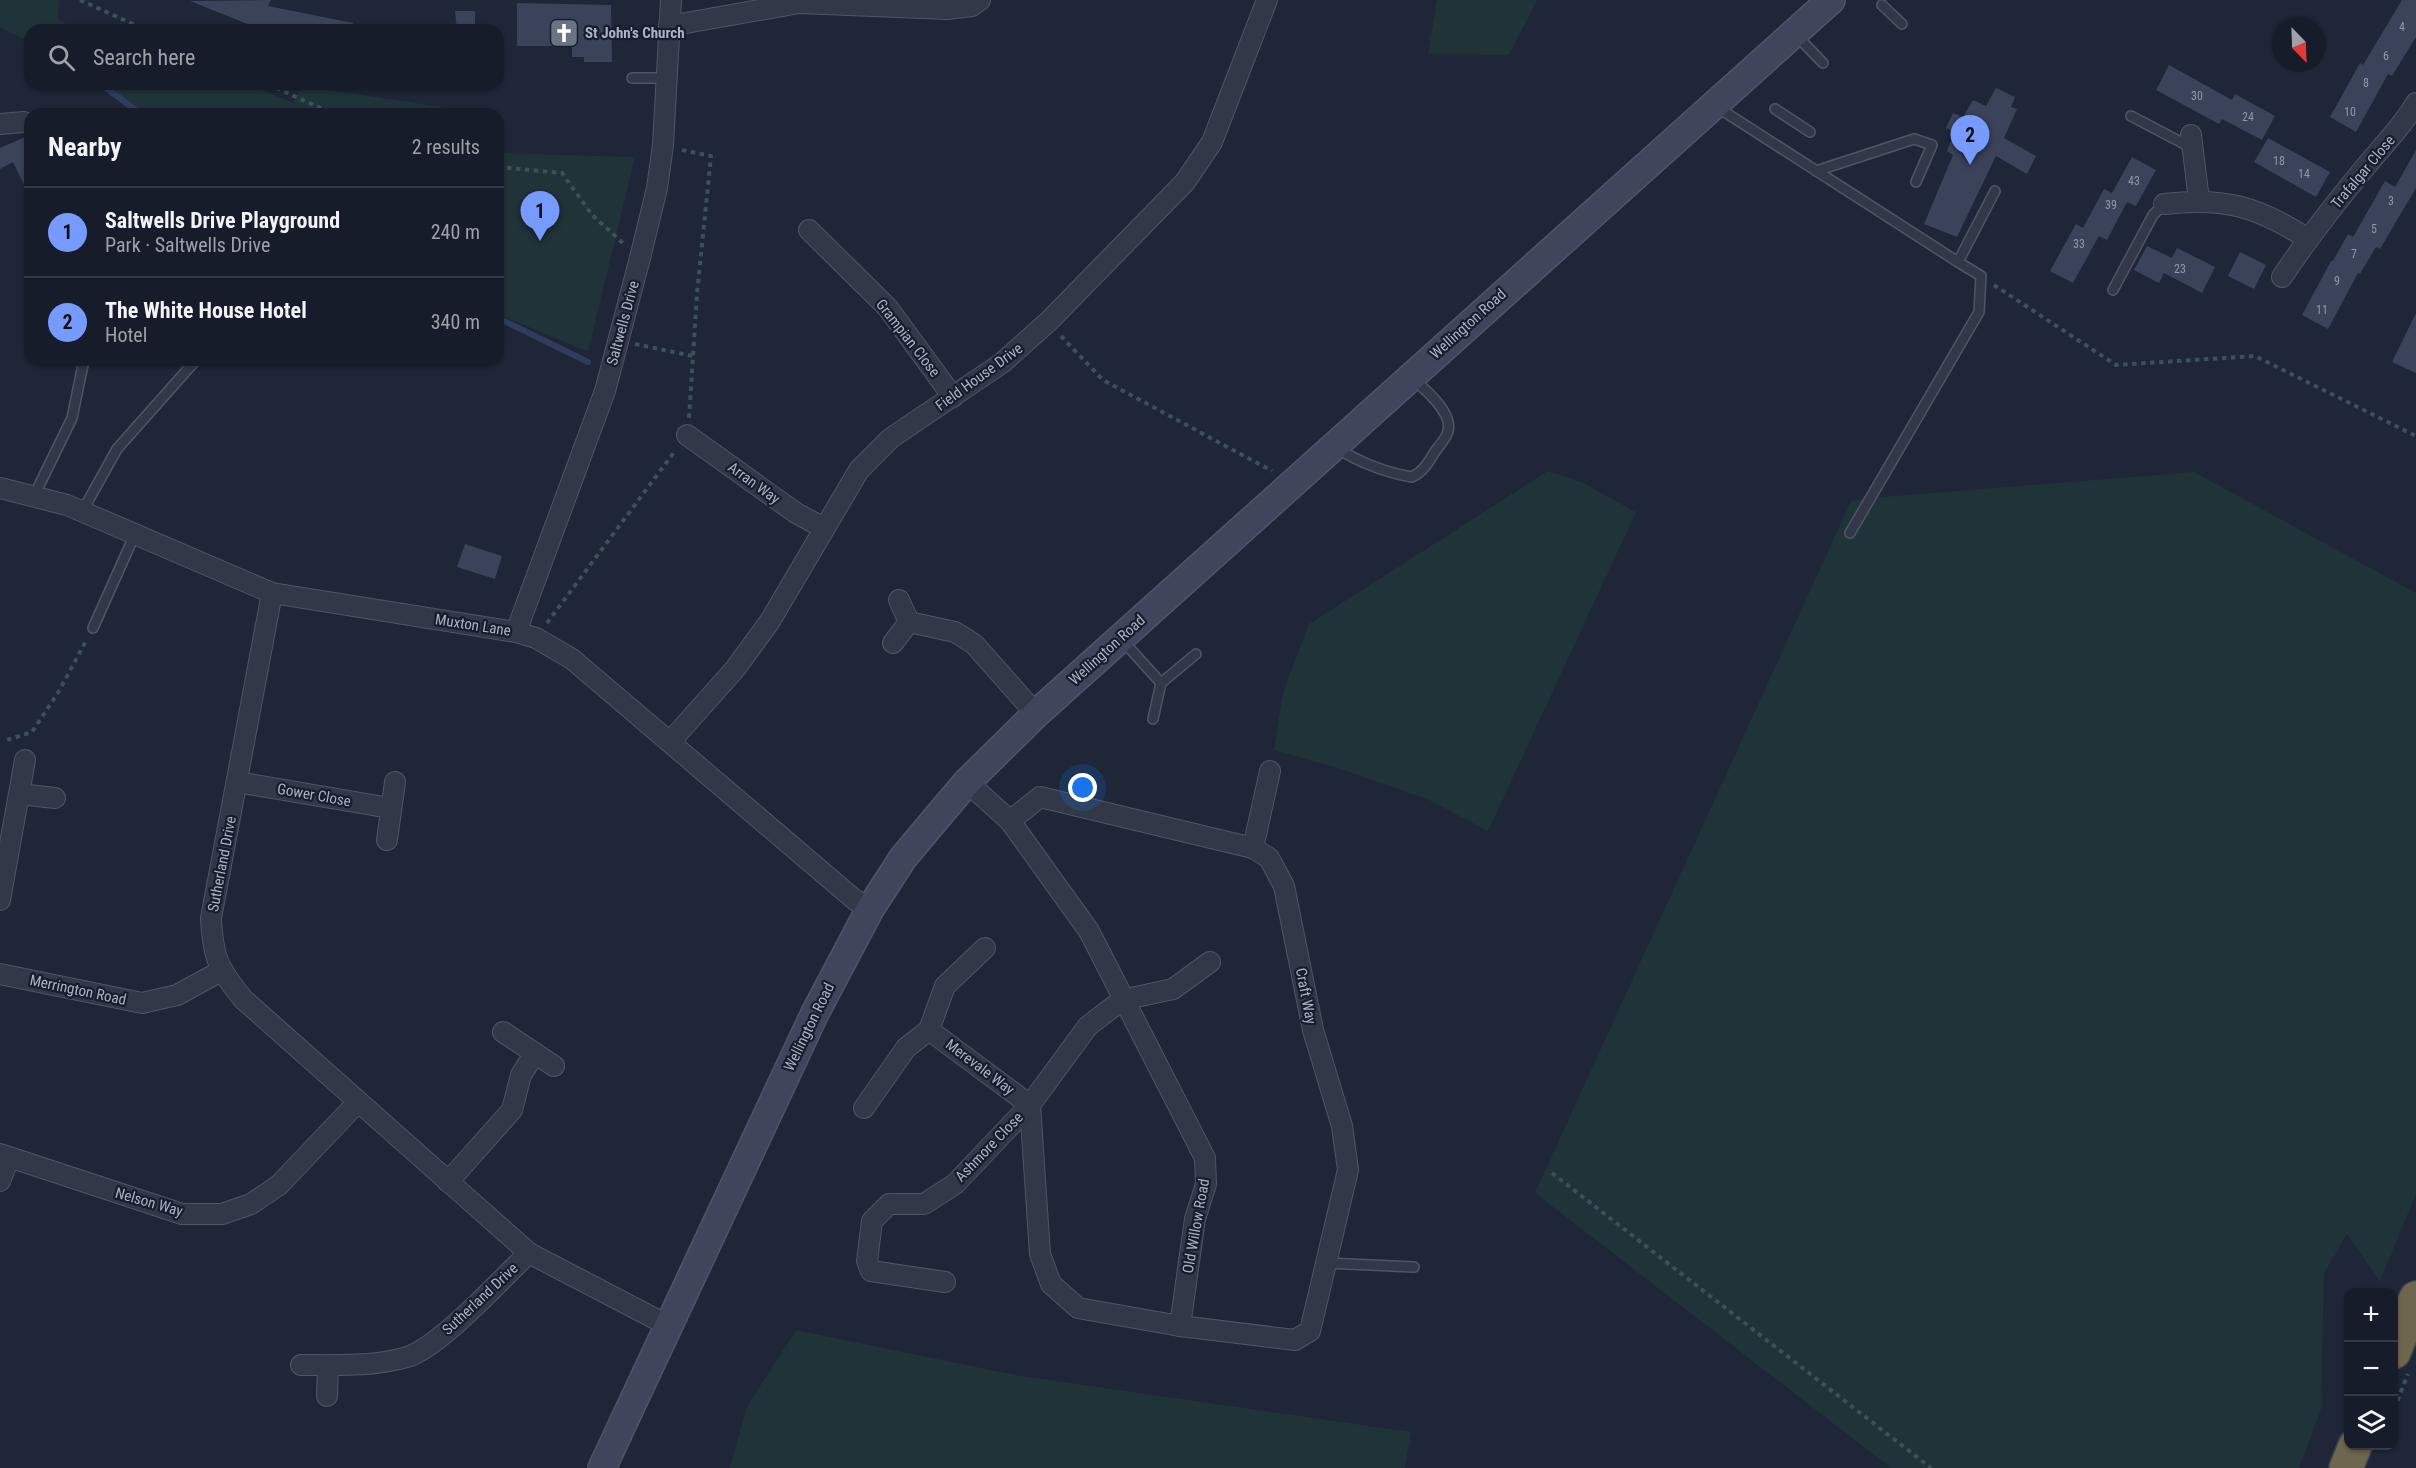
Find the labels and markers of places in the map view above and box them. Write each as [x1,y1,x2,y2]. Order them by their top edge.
church icon: St John's Church [548,17,580,49]
place label: St John's Church [585,24,685,42]
pin: 2 [1950,116,1990,165]
pin: 1 [520,192,560,241]

